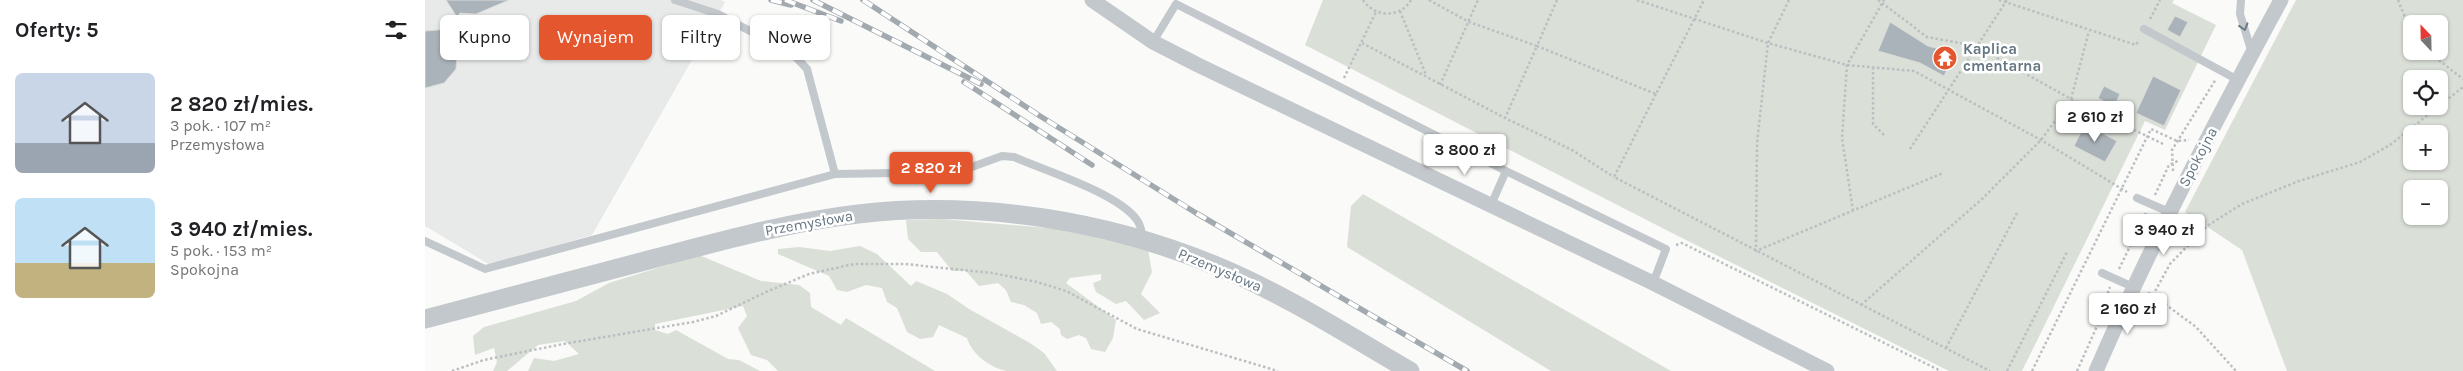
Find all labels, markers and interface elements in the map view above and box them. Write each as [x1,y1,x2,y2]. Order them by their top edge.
chip: Kupno [440,15,529,60]
chip: Wynajem [539,15,652,60]
chip: Filtry [662,15,740,60]
chip: Nowe [750,15,830,60]
north arrow [2403,15,2447,60]
map controls [2403,15,2448,225]
icon: filters [382,16,410,44]
text: Oferty: 5 [15,18,98,42]
one-way arrow [2238,22,2248,31]
place label: Kaplica cmentarna [1963,40,2041,75]
temple icon: Kaplica cmentarna [1932,45,1958,71]
button: locate [2403,70,2448,115]
text: 2 820 zł/mies. [170,92,313,116]
icon: home [55,93,115,153]
pin: 2 610 zł [2043,100,2147,143]
text: 2 610 zł [2067,107,2123,126]
text: 3 pok. · 107 m² [170,116,271,135]
street label: Spokojna [2175,124,2221,190]
button: + [2403,125,2448,170]
pin: 3 800 zł [1413,134,1517,176]
text: Przemysłowa [170,135,265,154]
text: 3 800 zł [1434,140,1496,159]
pin: 2 820 zł [879,152,983,194]
text: 2 820 zł [901,158,961,177]
button: − [2403,180,2448,225]
street label: Przemysłowa [764,206,854,240]
pin: 3 940 zł [2112,214,2216,256]
text: 3 940 zł/mies. [170,217,313,241]
icon: home [55,218,115,278]
text: 3 940 zł [2134,220,2194,239]
text: 5 pok. · 153 m² [170,241,272,260]
street label: Przemysłowa [1176,244,1264,296]
text: Spokojna [170,260,239,279]
pin: 2 160 zł [2076,292,2180,335]
text: 2 160 zł [2100,299,2156,318]

